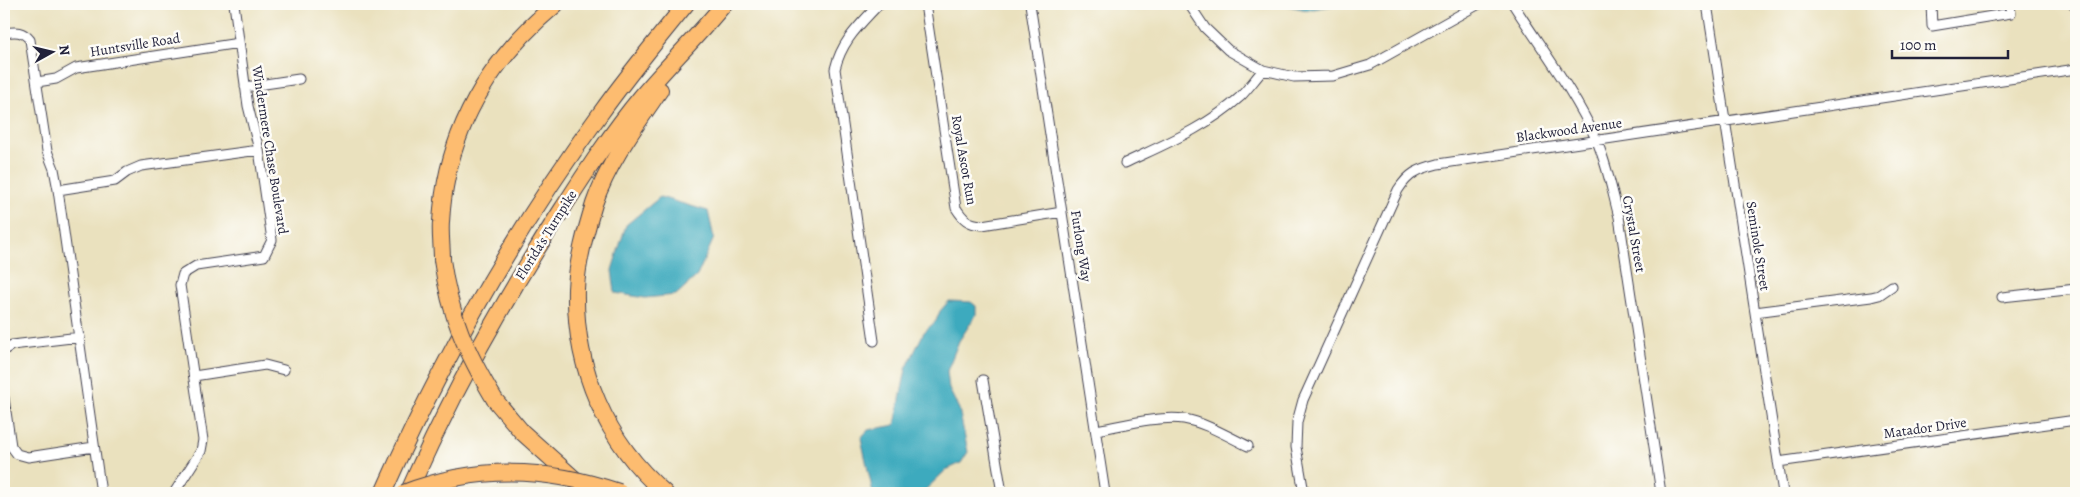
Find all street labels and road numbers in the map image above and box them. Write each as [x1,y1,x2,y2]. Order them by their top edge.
street label: Huntsville Road [88,28,182,62]
street label: Windermere Chase Boulevard [247,63,293,236]
street label: Blackwood Avenue [1515,113,1623,147]
street label: Royal Ascot Run [947,114,981,207]
street label: Florida's Turnpike [511,186,581,284]
street label: Crystal Street [1618,194,1650,274]
street label: Seminole Street [1742,200,1775,293]
street label: Furlong Way [1066,209,1096,284]
street label: Matador Drive [1882,413,1968,443]

